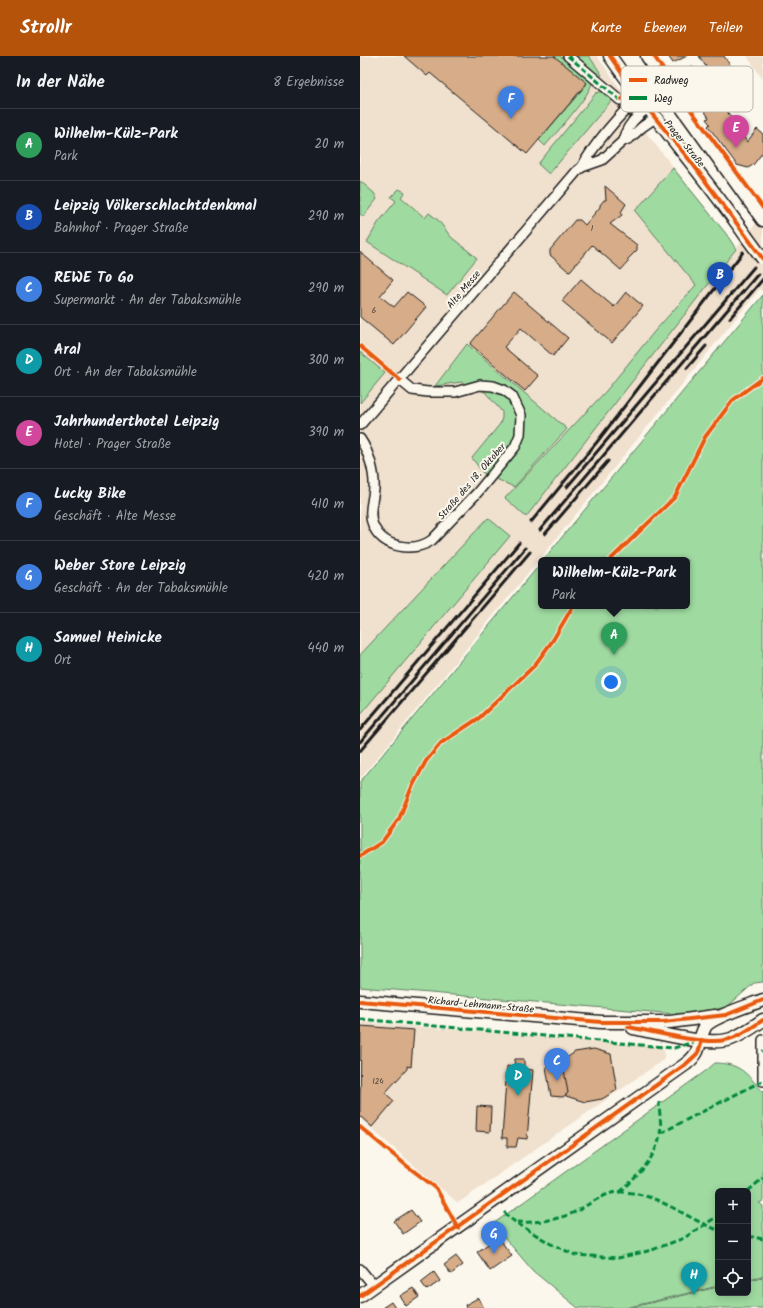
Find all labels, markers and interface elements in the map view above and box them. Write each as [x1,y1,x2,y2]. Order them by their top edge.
text: Strollr [20,13,72,43]
text: Karte [590,17,622,39]
text: Ebenen [644,17,687,39]
text: Teilen [709,17,743,39]
legend [621,66,753,112]
text: In der Nähe [16,69,105,96]
text: 8 Ergebnisse [273,72,344,93]
text: Radweg [654,72,689,90]
pin: F [498,86,524,119]
text: Weg [654,90,673,108]
pin: E [723,115,749,148]
street label: Prager Straße [660,116,709,171]
text: Wilhelm-Külz-Park [54,122,178,146]
text: A [25,134,33,155]
text: 20 m [314,134,344,155]
text: Park [54,146,78,167]
text: Leipzig Völkerschlachtdenkmal [54,194,256,218]
text: B [25,206,33,227]
text: 290 m [308,206,344,227]
text: Bahnhof · Prager Straße [54,218,188,239]
house number: 1 [591,222,594,235]
pin: B [707,262,733,295]
text: REWE To Go [54,266,134,290]
street label: Alte Messe [443,266,485,313]
text: C [25,278,33,299]
text: 290 m [308,278,344,299]
text: Supermarkt · An der Tabaksmühle [54,290,241,311]
house number: 6 [372,304,376,317]
text: Aral [54,338,81,362]
text: D [25,350,33,371]
text: 300 m [308,350,344,371]
text: Ort · An der Tabaksmühle [54,362,197,383]
text: Jahrhunderthotel Leipzig [54,410,219,434]
text: E [25,422,33,443]
text: 390 m [308,422,344,443]
text: Hotel · Prager Straße [54,434,171,455]
street label: Straße des 18. Oktober [434,439,510,524]
text: Lucky Bike [54,482,126,506]
text: F [25,494,33,515]
text: 410 m [311,494,344,515]
text: Geschäft · Alte Messe [54,506,176,527]
text: Weber Store Leipzig [54,554,186,578]
popup [538,557,690,609]
text: Wilhelm-Külz-Park [552,561,676,585]
text: G [25,566,33,587]
text: 420 m [307,566,344,587]
text: Geschäft · An der Tabaksmühle [54,578,228,599]
text: Park [552,585,576,606]
pin: A [601,622,627,655]
text: Samuel Heinicke [54,626,162,650]
text: H [25,638,33,659]
text: 440 m [308,638,344,659]
text: Ort [54,650,71,671]
your location [601,672,621,692]
street label: Richard-Lehmann-Straße [427,992,535,1018]
pin: C [544,1048,570,1081]
pin: D [505,1063,531,1096]
house number: 124 [372,1075,384,1088]
map controls [715,1188,751,1296]
button: + [715,1188,751,1224]
pin: G [481,1221,507,1254]
button: − [715,1224,751,1260]
button: locate [715,1260,751,1296]
pin: H [681,1262,707,1295]

